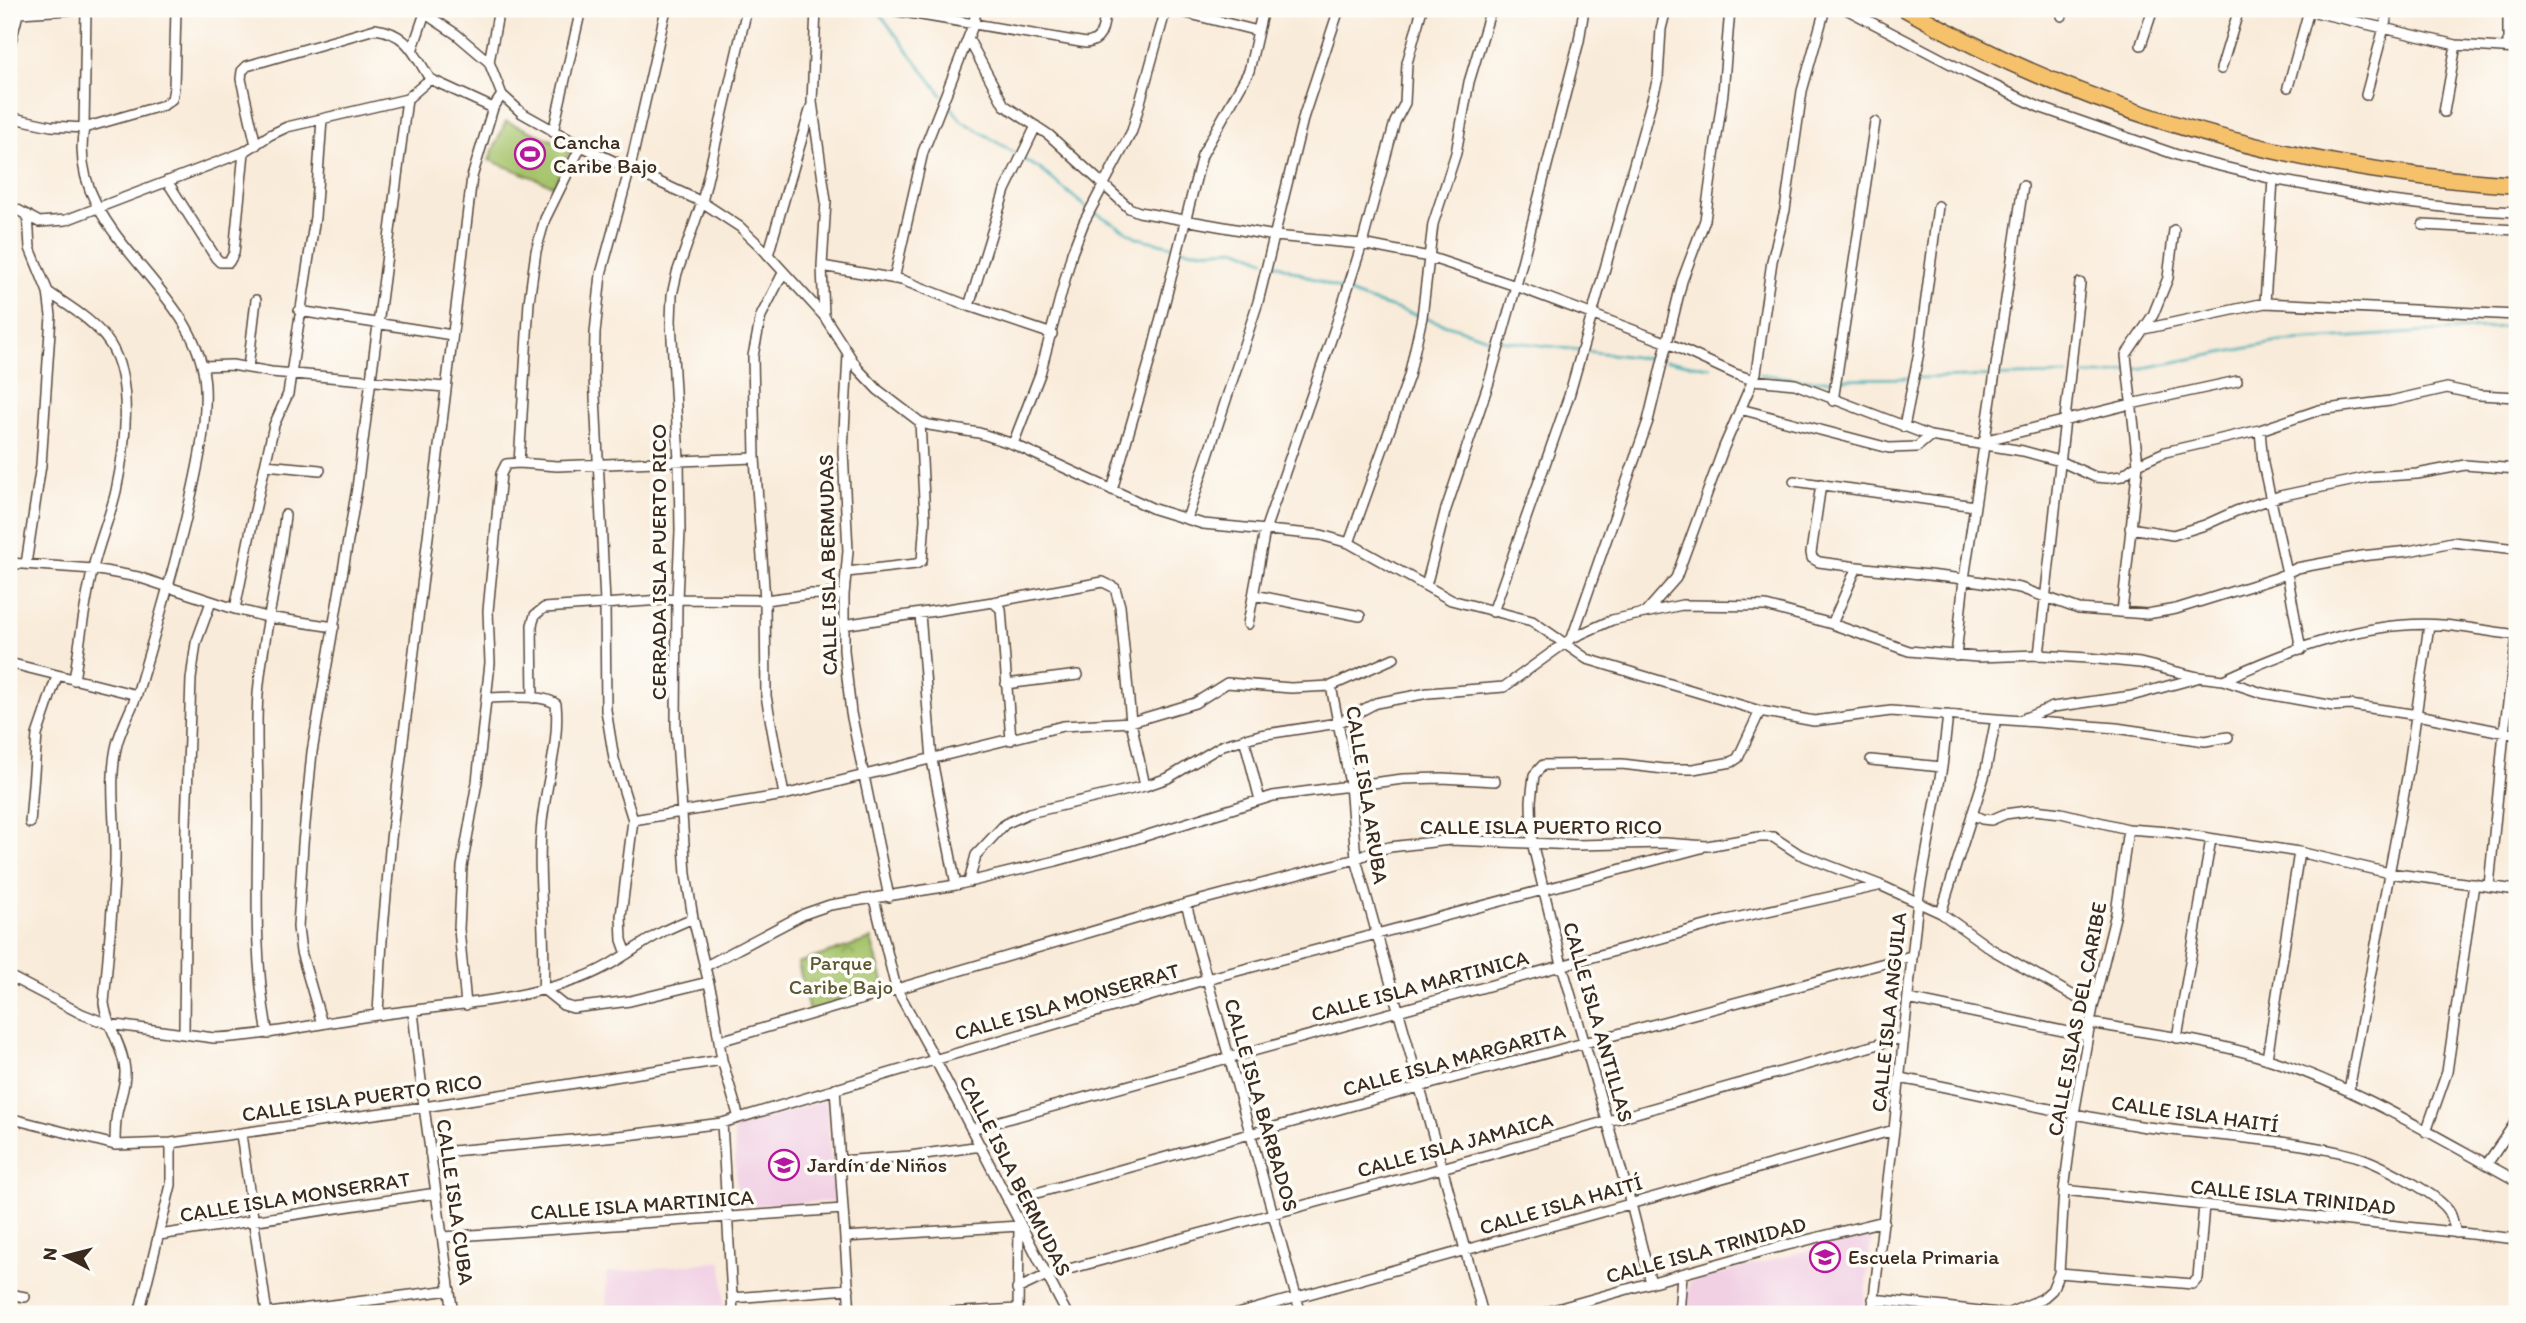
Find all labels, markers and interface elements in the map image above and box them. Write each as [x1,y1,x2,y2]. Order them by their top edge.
place label: Cancha Caribe Bajo [553,129,657,178]
sports icon: Cancha Caribe Bajo [513,137,547,171]
street label: CERRADA ISLA PUERTO RICO [646,424,671,700]
street label: CALLE ISLA BERMUDAS [813,454,842,676]
street label: CALLE ISLA ARUBA [1341,704,1394,886]
street label: CALLE ISLA PUERTO RICO [1420,814,1662,839]
street label: CALLE ISLAS DEL CARIBE [2042,899,2112,1138]
street label: CALLE ISLA ANGUILA [1866,910,1911,1113]
street label: CALLE ISLA ANTILLAS [1558,919,1639,1125]
street label: CALLE ISLA MARTINICA [1308,944,1532,1027]
park label: Parque Caribe Bajo [789,950,893,999]
street label: CALLE ISLA MONSERRAT [951,957,1183,1046]
street label: CALLE ISLA BARBADOS [1219,995,1304,1214]
street label: CALLE ISLA MARGARITA [1340,1018,1568,1101]
street label: CALLE ISLA PUERTO RICO [240,1068,484,1127]
street label: CALLE ISLA BERMUDAS [954,1072,1077,1280]
street label: CALLE ISLA HAITÍ [2110,1089,2280,1138]
street label: CALLE ISLA JAMAICA [1354,1106,1556,1183]
street label: CALLE ISLA CUBA [431,1117,480,1287]
school or university icon: Jardín de Niños [767,1148,801,1182]
place label: Jardín de Niños [807,1152,947,1177]
street label: CALLE ISLA MONSERRAT [178,1166,412,1227]
street label: CALLE ISLA HAITÍ [1476,1169,1645,1240]
street label: CALLE ISLA TRINIDAD [2189,1173,2397,1220]
street label: CALLE ISLA MARTINICA [529,1184,755,1225]
street label: CALLE ISLA TRINIDAD [1603,1211,1809,1288]
north arrow [32,1222,102,1292]
school or university icon: Escuela Primaria [1808,1240,1842,1274]
place label: Escuela Primaria [1848,1244,1999,1269]
text: N [37,1246,62,1262]

